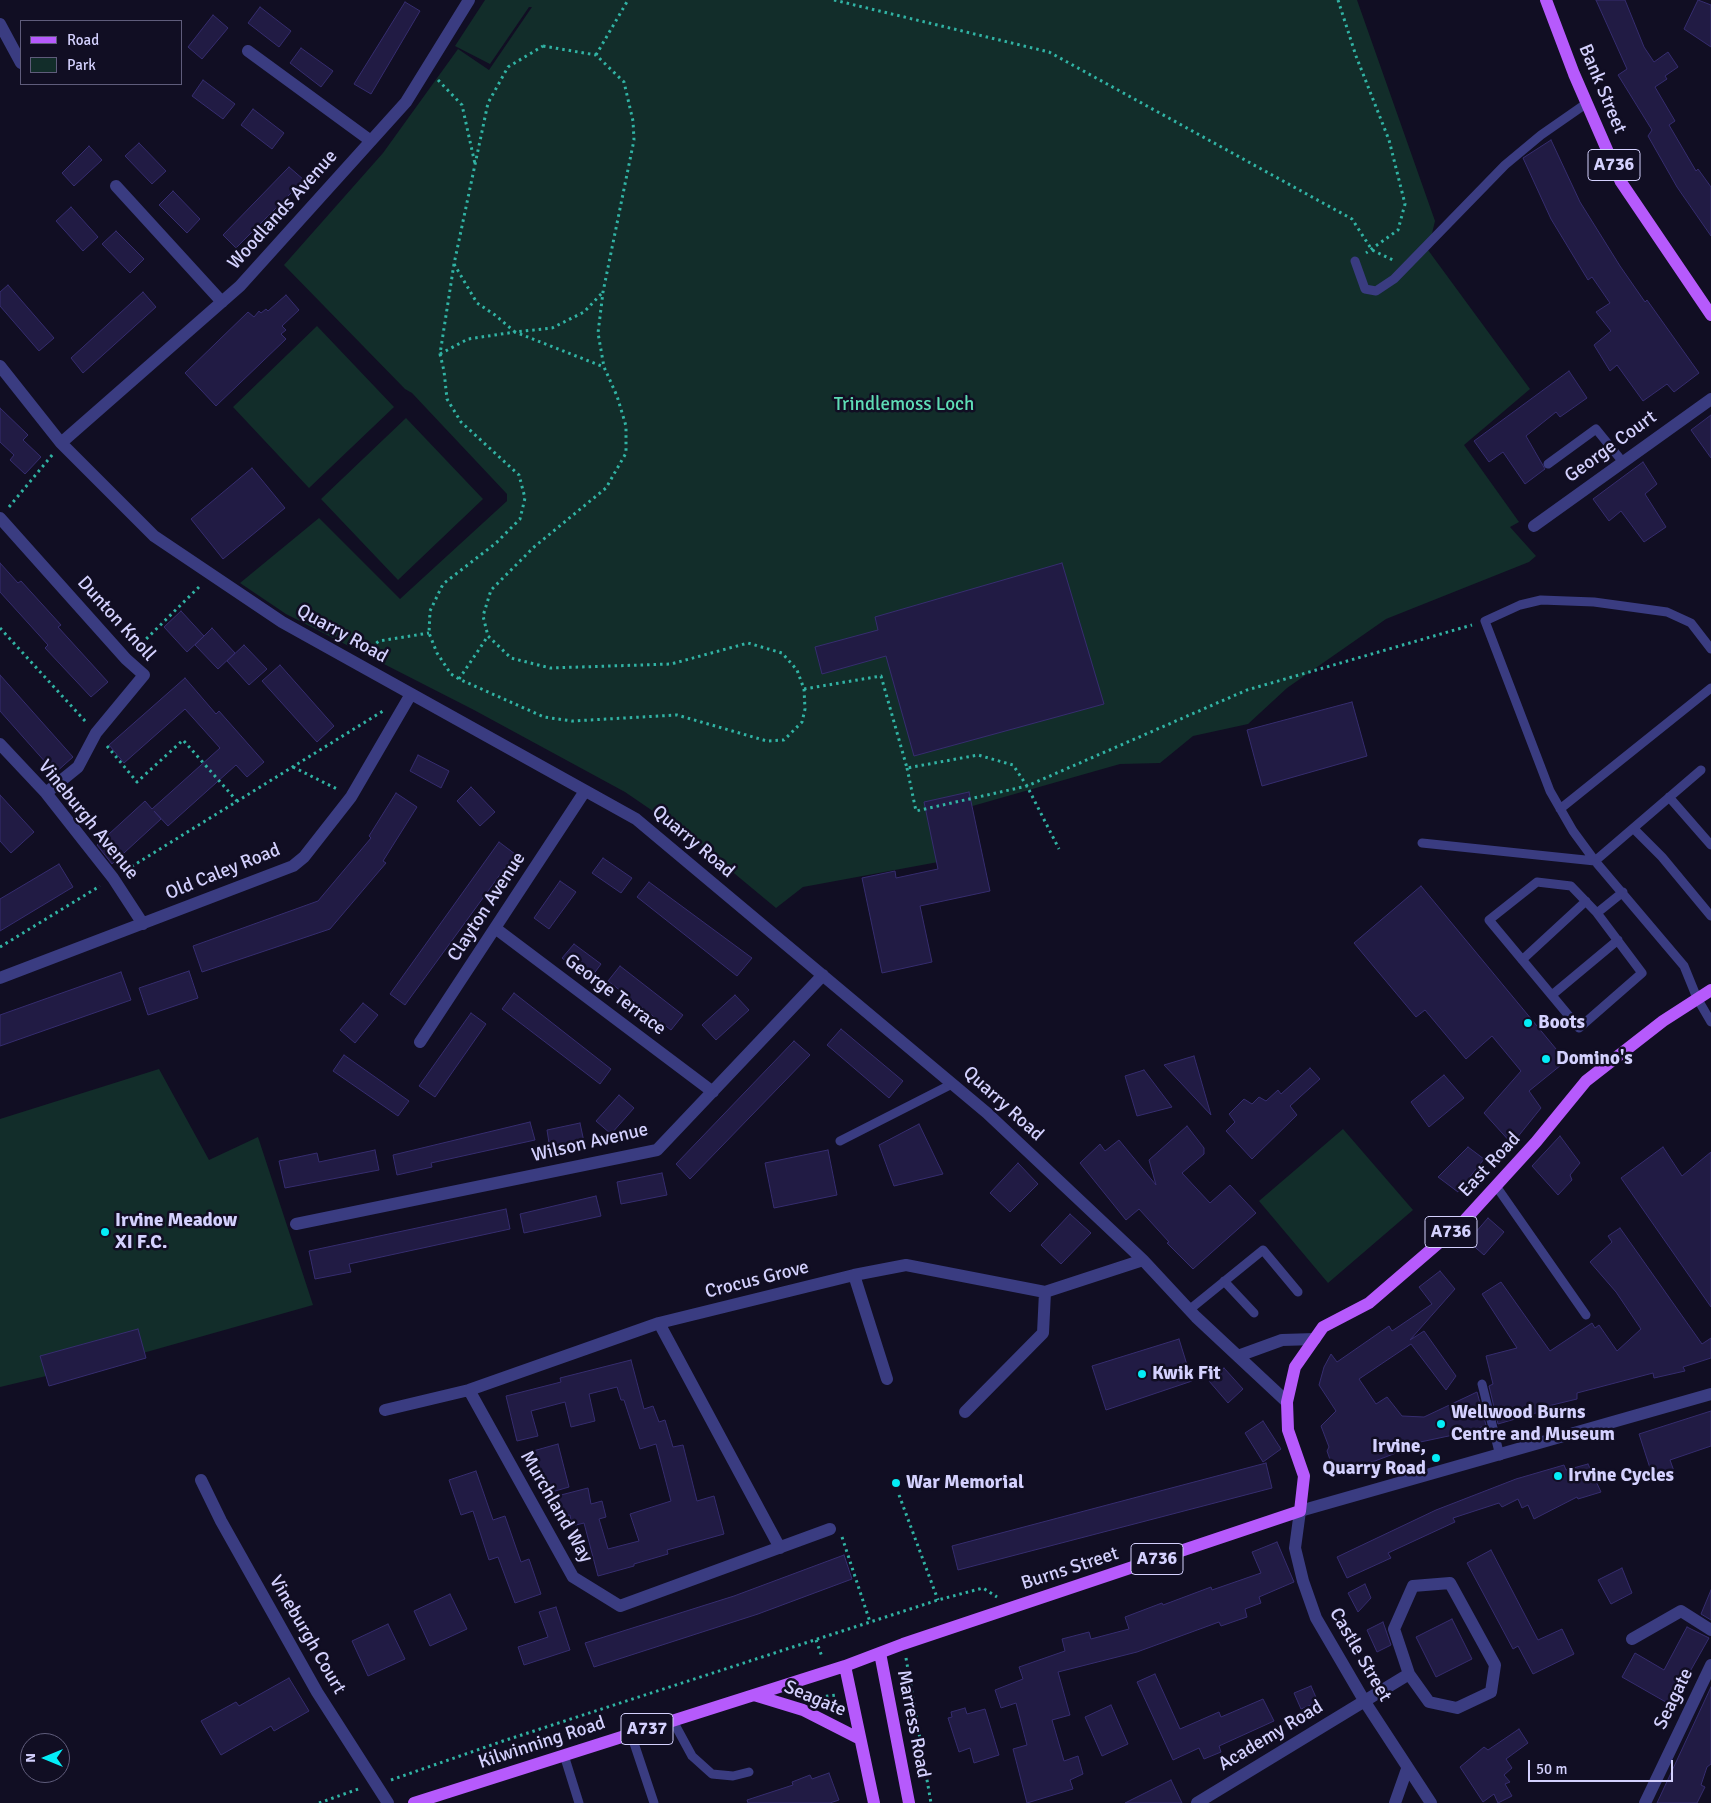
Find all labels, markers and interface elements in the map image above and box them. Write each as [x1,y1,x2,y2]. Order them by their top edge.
legend [20,20,182,85]
text: Road [67,31,99,49]
street label: Bank Street [1573,41,1631,137]
text: Park [67,56,96,74]
street label: Woodlands Avenue [223,146,343,274]
road number: A736 [1588,150,1640,180]
park label: Trindlemoss Loch [834,394,974,416]
street label: George Court [1561,406,1661,488]
street label: Dunton Knoll [72,572,160,666]
street label: Quarry Road [292,600,392,668]
street label: Vineburgh Avenue [33,756,143,884]
street label: Quarry Road [647,801,739,883]
street label: Old Caley Road [162,839,284,905]
street label: Clayton Avenue [443,848,531,966]
street label: George Terrace [560,949,670,1041]
place label: Boots [1538,1012,1585,1034]
marker: Boots [1522,1017,1534,1029]
place label: Domino's [1556,1048,1633,1070]
marker: Domino's [1540,1053,1552,1065]
street label: Quarry Road [958,1062,1048,1146]
street label: Wilson Avenue [529,1119,651,1167]
street label: East Road [1454,1128,1526,1202]
place label: Irvine Meadow XI F.C. [115,1210,237,1254]
road number: A736 [1425,1216,1477,1248]
marker: Irvine Meadow XI F.C. [99,1226,111,1238]
street label: Crocus Grove [703,1256,811,1304]
place label: Kwik Fit [1152,1363,1221,1385]
marker: Kwik Fit [1136,1368,1148,1380]
place label: Wellwood Burns Centre and Museum [1451,1402,1615,1446]
marker: Wellwood Burns Centre and Museum [1435,1418,1447,1430]
place label: Irvine, Quarry Road [1323,1436,1426,1480]
street label: Murchland Way [515,1447,597,1567]
marker: Irvine, Quarry Road [1430,1452,1442,1464]
place label: Irvine Cycles [1568,1465,1674,1487]
marker: Irvine Cycles [1552,1470,1564,1482]
place label: War Memorial [906,1472,1024,1494]
marker: War Memorial [890,1477,902,1489]
street label: Burns Street [1018,1543,1122,1595]
road number: A736 [1131,1544,1183,1575]
street label: Vineburgh Court [264,1572,350,1698]
street label: Castle Street [1324,1604,1396,1706]
street label: Seagate [1649,1665,1699,1733]
street label: Marress Road [891,1668,935,1780]
street label: Seagate [781,1676,849,1722]
street label: Academy Road [1215,1696,1327,1776]
street label: Kilwinning Road [476,1712,608,1774]
road number: A737 [621,1714,673,1745]
north arrow [20,1733,70,1783]
scale bar [1531,1750,1676,1782]
text: N [22,1753,39,1763]
text: 50 m [1536,1760,1567,1778]

